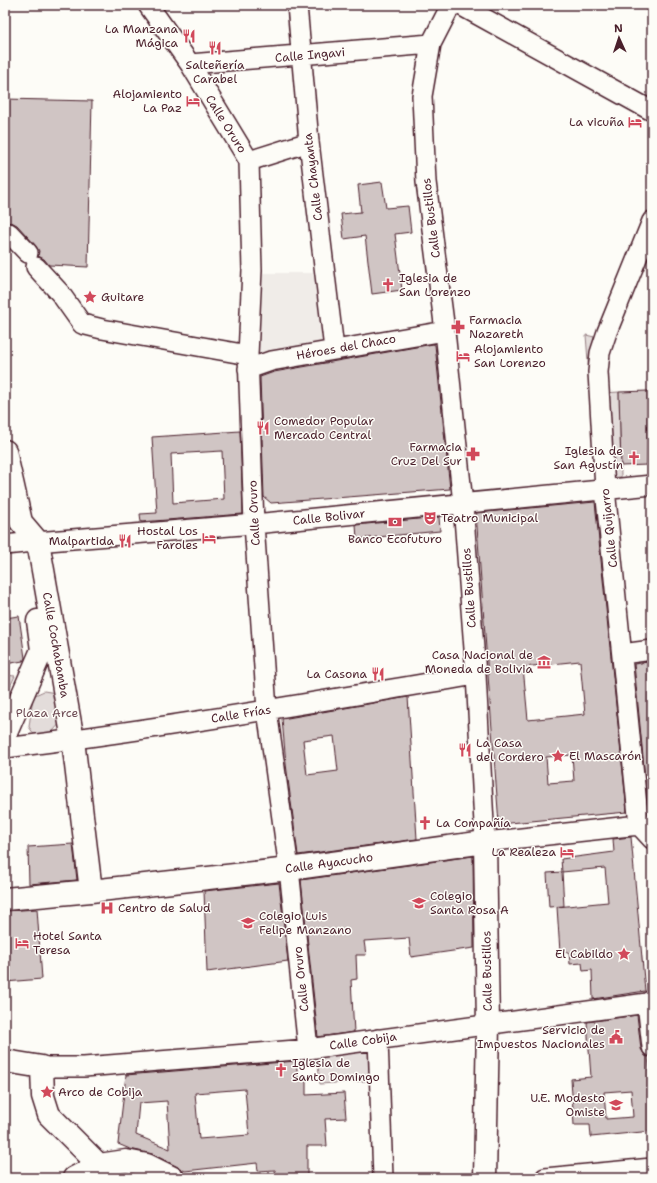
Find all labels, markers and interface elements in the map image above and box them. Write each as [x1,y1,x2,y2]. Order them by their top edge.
north arrow [599,18,639,58]
place label: La Manzana Mágica [105,21,179,51]
text: N [614,21,624,36]
restaurant icon: La Manzana Mágica [181,28,197,44]
restaurant icon: Salteñería Carabel [207,40,223,56]
street label: Calle Ingavi [274,44,346,66]
place label: Salteñería Carabel [186,57,245,87]
place label: Alojamiento La Paz [113,86,182,116]
street label: Calle Oruro [202,92,250,156]
hotel icon: Alojamiento La Paz [185,93,201,109]
place label: La vicuña [569,114,625,130]
hotel icon: La vicuña [627,114,643,130]
street label: Calle Chayanta [300,132,326,222]
street label: Calle Bustillos [418,177,444,259]
place label: Iglesia de San Lorenzo [399,270,471,300]
church icon: Iglesia de San Lorenzo [380,277,396,293]
place icon: Guitare [82,289,98,305]
place label: Guitare [101,289,144,305]
place label: Farmacia Nazareth [469,312,524,342]
pharmacy icon: Farmacia Nazareth [450,319,466,335]
street label: Héroes del Chaco [295,330,397,364]
place label: Alojamiento San Lorenzo [474,341,546,371]
hotel icon: Alojamiento San Lorenzo [455,348,471,364]
place label: Comedor Popular Mercado Central [274,413,374,443]
restaurant icon: Comedor Popular Mercado Central [255,420,271,436]
place label: Farmacia Cruz Del Sur [391,439,463,469]
place label: Iglesia de San Agustín [554,443,623,473]
pharmacy icon: Farmacia Cruz Del Sur [465,446,481,462]
church icon: Iglesia de San Agustín [626,450,642,466]
street label: Calle Oruro [244,480,264,546]
street label: Calle Quijarro [597,488,621,568]
street label: Calle Bolivar [292,505,366,529]
theatre icon: Teatro Municipal [422,510,438,526]
place label: Teatro Municipal [441,510,538,526]
bank icon: Banco Ecofuturo [387,514,403,530]
place label: Hostal Los Faroles [137,523,198,553]
hotel icon: Hostal Los Faroles [201,530,217,546]
place label: Banco Ecofuturo [348,531,442,547]
place label: Malpartida [49,533,115,549]
restaurant icon: Malpartida [117,533,133,549]
street label: Calle Bustillos [458,547,480,629]
street label: Calle Cochabamba [39,591,73,700]
place label: Casa Nacional de Moneda de Bolivia [425,647,534,677]
museum icon: Casa Nacional de Moneda de Bolivia [536,654,552,670]
place label: La Casona [307,666,368,682]
restaurant icon: La Casona [370,666,386,682]
street label: Calle Frías [210,701,272,727]
park label: Plaza Arce [16,705,79,721]
place label: La Casa del Cordero [476,735,544,765]
restaurant icon: La Casa del Cordero [457,742,473,758]
place icon: El Mascarón [550,748,566,764]
place label: El Mascarón [569,748,641,764]
church icon: La Compañía [417,815,433,831]
place label: La Compañía [436,815,511,831]
place label: La Realeza [491,844,557,860]
hotel icon: La Realeza [559,844,575,860]
street label: Calle Ayacucho [284,849,374,877]
place label: Colegio Santa Rosa A [430,888,509,918]
school or university icon: Colegio Santa Rosa A [411,895,427,911]
hospital icon: Centro de Salud [99,900,115,916]
place label: Centro de Salud [118,900,211,916]
place label: Colegio Luis Felipe Manzano [259,908,351,938]
school or university icon: Colegio Luis Felipe Manzano [240,915,256,931]
place label: Hotel Santa Teresa [33,928,102,958]
street label: Calle Bustillos [478,931,496,1011]
hotel icon: Hotel Santa Teresa [14,935,30,951]
street label: Calle Oruro [290,946,312,1012]
place label: El Cabildo [555,946,613,962]
place icon: El Cabildo [616,946,632,962]
place label: Servicio de Impuestos Nacionales [477,1022,605,1052]
street label: Calle Cobija [328,1028,398,1054]
public building icon: Servicio de Impuestos Nacionales [608,1029,624,1045]
place label: Iglesia de Santo Domingo [292,1055,380,1085]
church icon: Iglesia de Santo Domingo [273,1062,289,1078]
place icon: Arco de Cobija [39,1084,55,1100]
place label: Arco de Cobija [58,1084,143,1100]
place label: U.E. Modesto Omiste [530,1090,605,1120]
school or university icon: U.E. Modesto Omiste [608,1097,624,1113]

